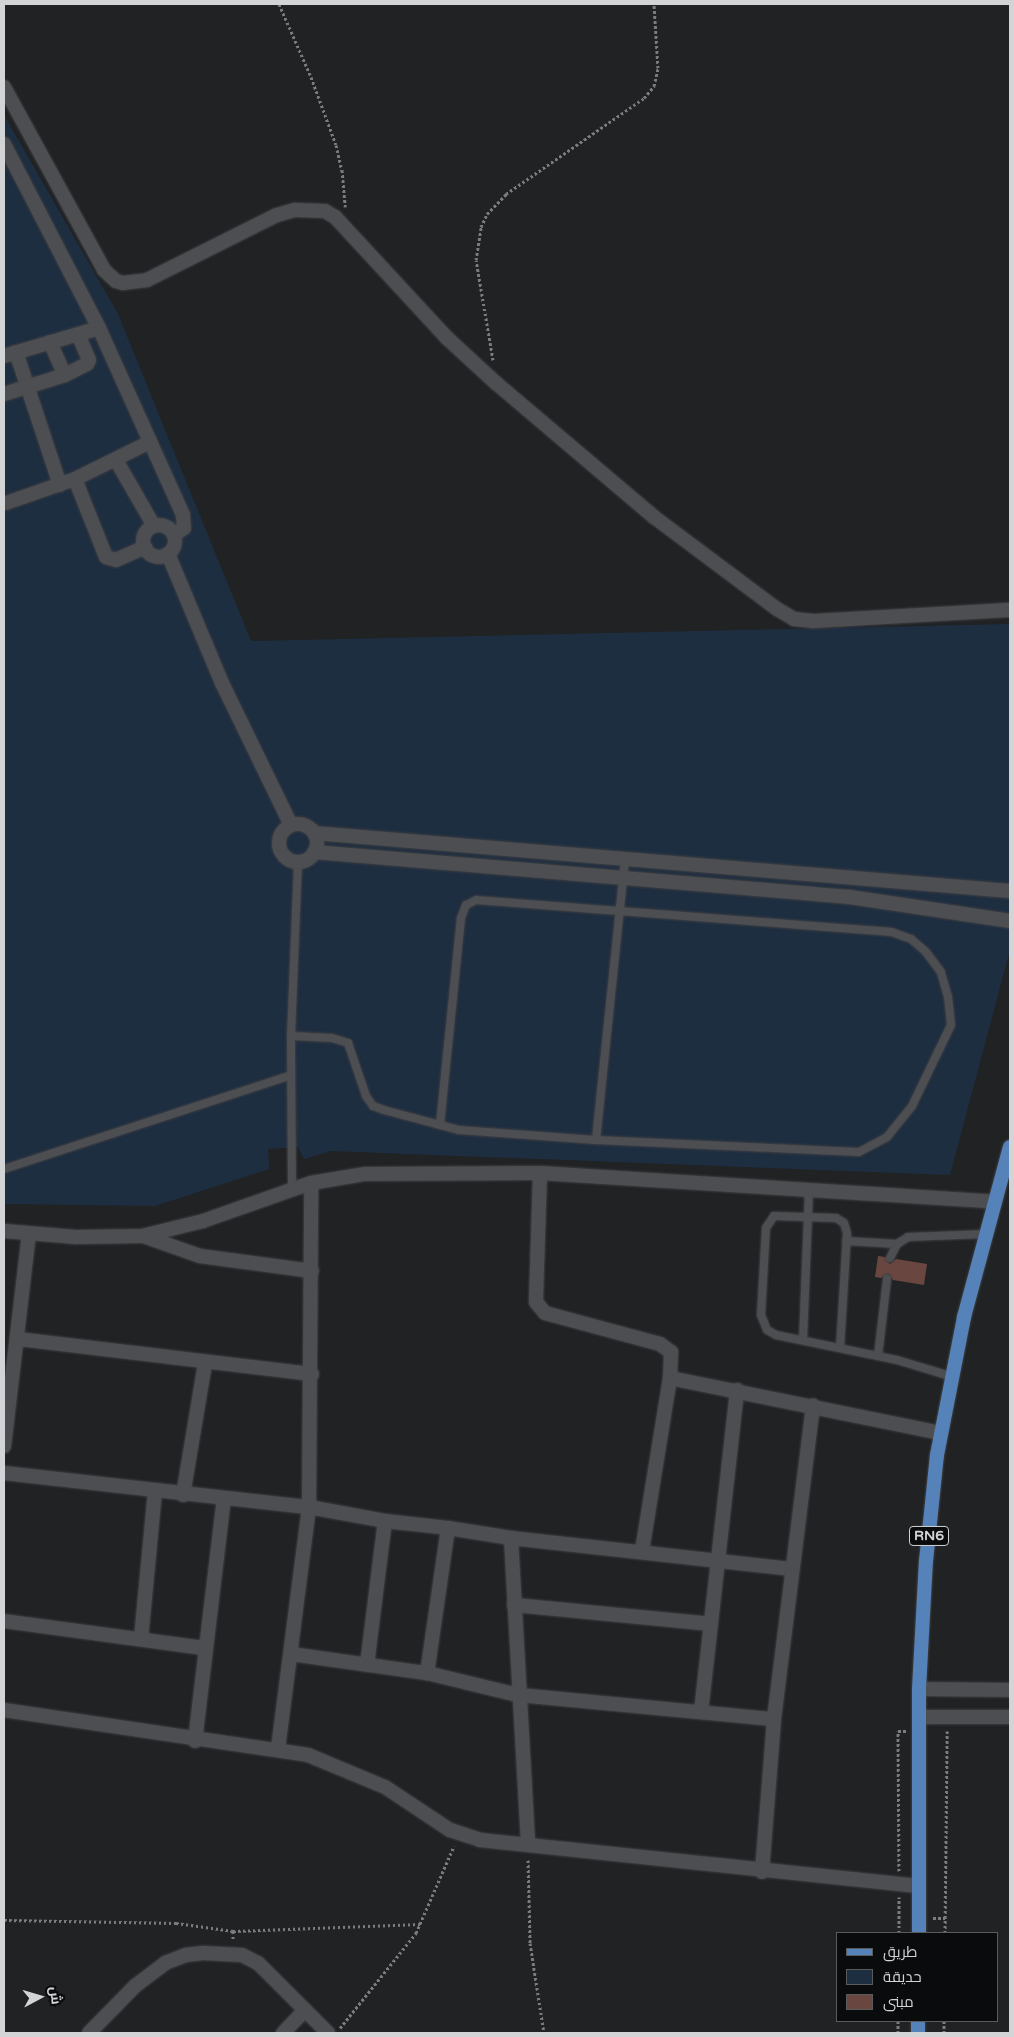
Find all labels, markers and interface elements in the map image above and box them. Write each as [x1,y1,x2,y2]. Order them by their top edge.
road number: RN6 [908,1524,950,1548]
legend [836,1932,999,2022]
text: طريق [883,1943,917,1961]
text: حديقة [883,1968,922,1986]
north arrow [15,1972,65,2022]
text: ش [46,1986,65,2005]
text: مبنى [883,1993,914,2011]

